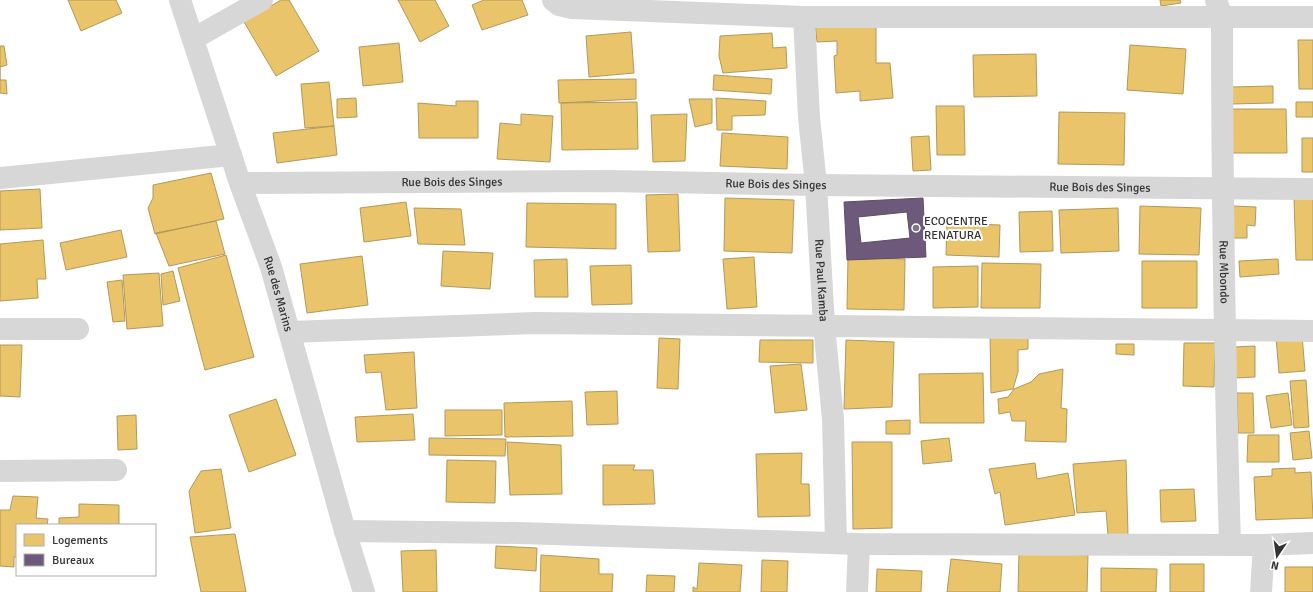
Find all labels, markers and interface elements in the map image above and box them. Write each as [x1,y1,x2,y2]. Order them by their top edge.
street label: Rue Bois des Singes [401,175,503,190]
street label: Rue Bois des Singes [725,176,827,193]
street label: Rue Bois des Singes [1049,180,1151,196]
place label: ECOCENTRE RENATURA [924,214,988,243]
marker: ECOCENTRE RENATURA [911,223,921,233]
street label: Rue Paul Kamba [811,239,831,322]
street label: Rue Mbondo [1216,240,1231,304]
street label: Rue des Marins [260,254,296,334]
legend [16,524,156,576]
text: Logements [52,533,108,548]
north arrow [1257,536,1297,576]
text: Bureaux [52,553,95,568]
text: N [1270,558,1280,572]

